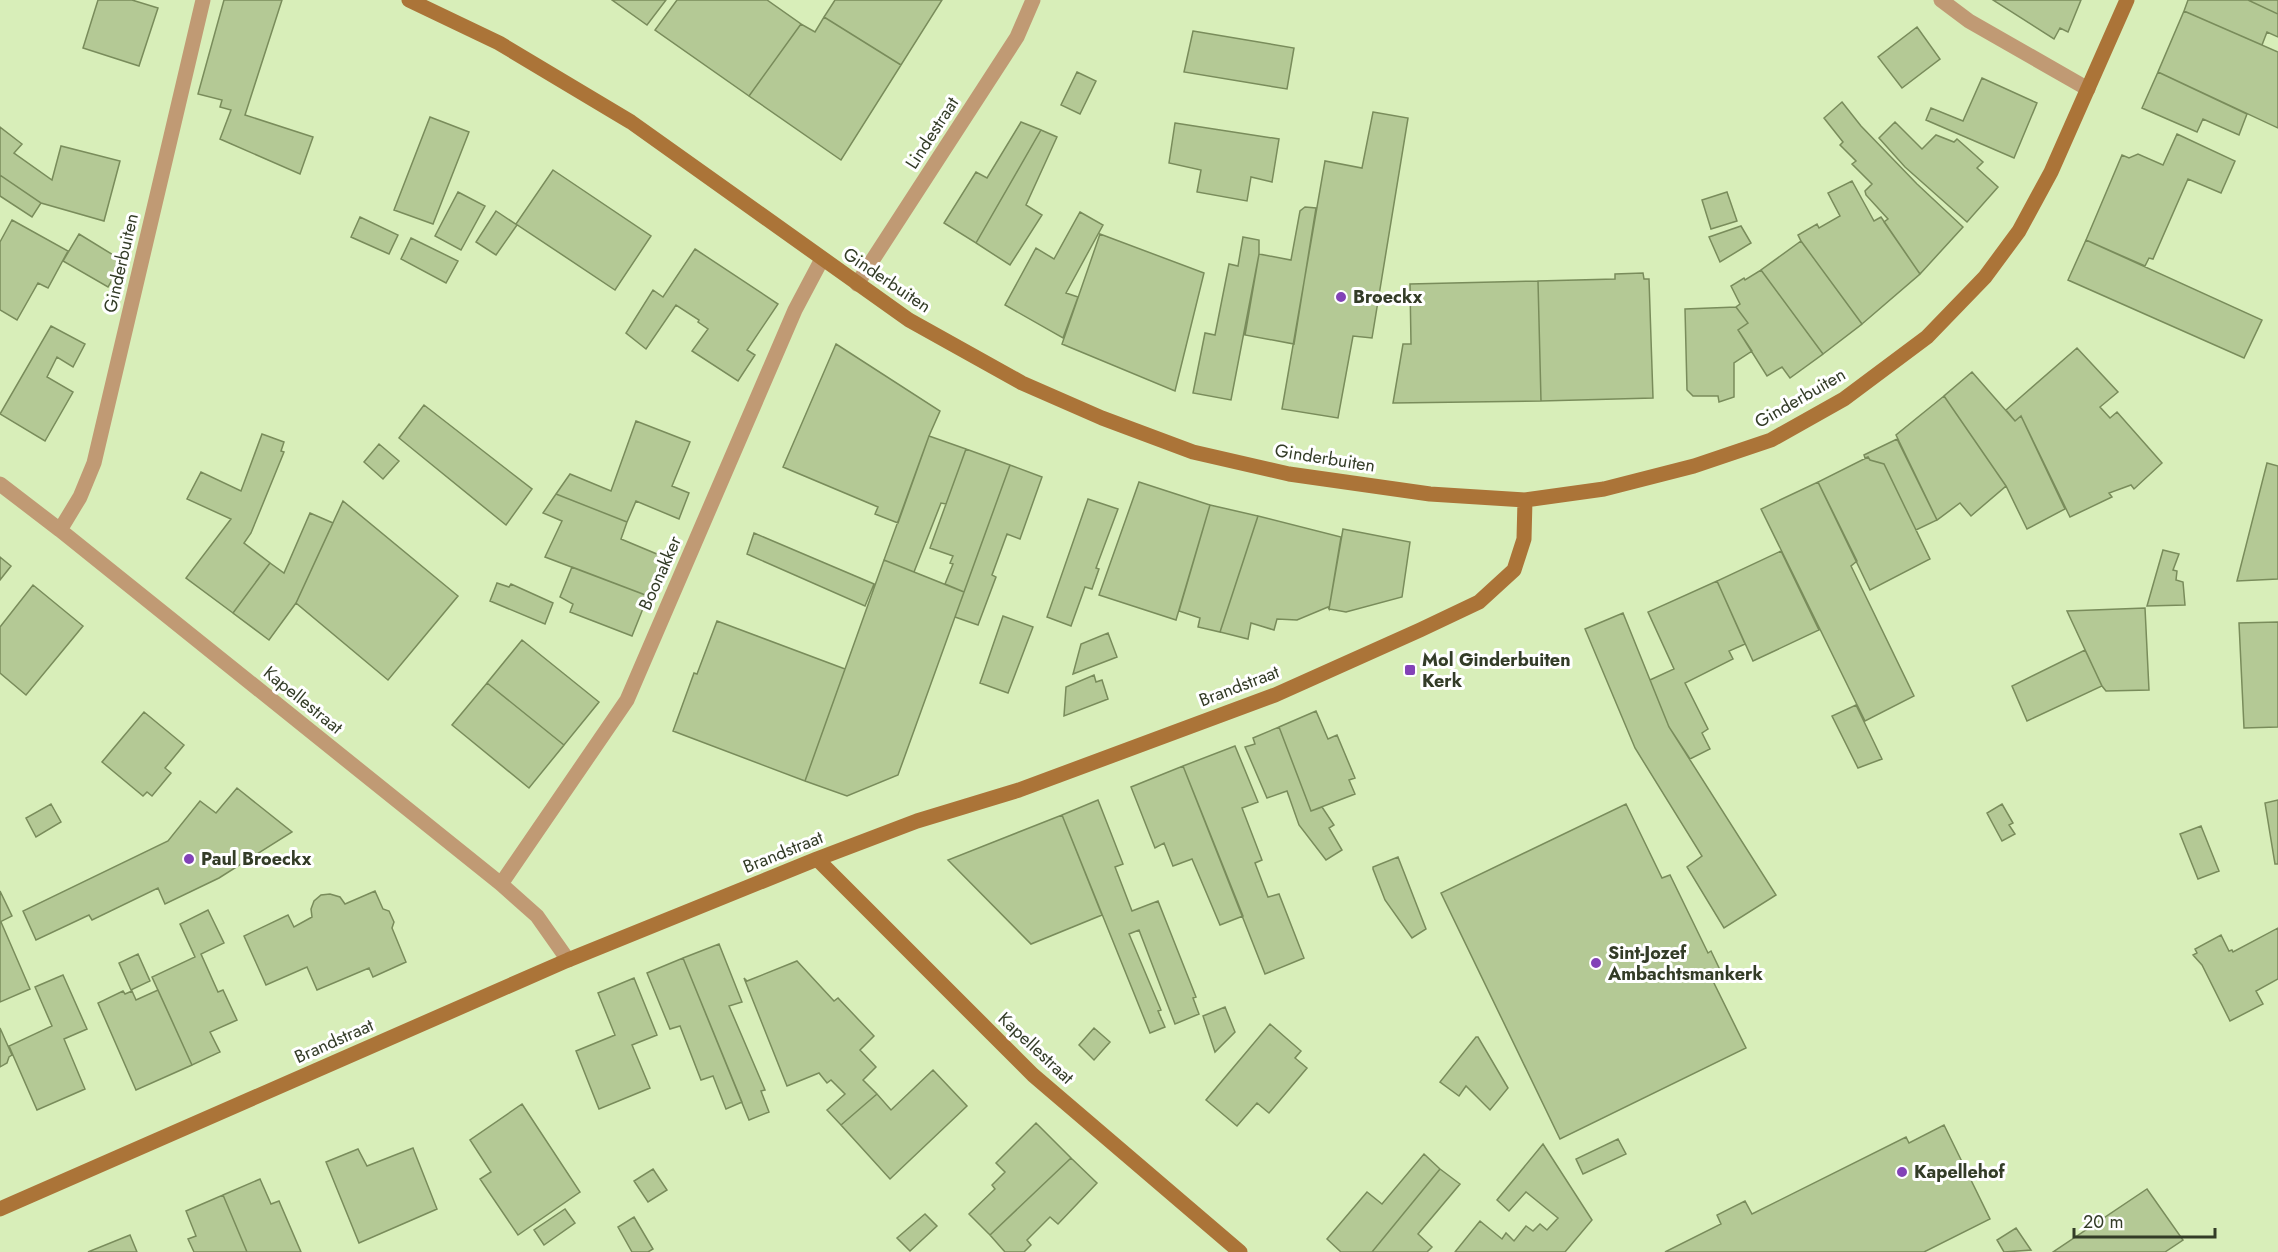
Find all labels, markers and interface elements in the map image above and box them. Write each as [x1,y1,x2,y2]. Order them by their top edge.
street label: Lindestraat [899,91,965,174]
street label: Ginderbuiten [97,211,145,315]
street label: Ginderbuiten [838,241,936,319]
place label: Broeckx [1353,284,1423,310]
marker: Broeckx [1334,290,1348,304]
street label: Ginderbuiten [1750,361,1850,435]
street label: Ginderbuiten [1273,437,1377,479]
street label: Boonakker [632,531,688,614]
place label: Mol Ginderbuiten Kerk [1422,647,1571,694]
street label: Brandstraat [1195,659,1283,713]
street label: Kapellestraat [258,660,349,741]
marker: Mol Ginderbuiten Kerk [1403,663,1417,677]
street label: Brandstraat [739,824,827,880]
place label: Paul Broeckx [201,846,312,872]
marker: Paul Broeckx [182,852,196,866]
place label: Sint-Jozef Ambachtsmankerk [1607,940,1764,987]
marker: Sint-Jozef Ambachtsmankerk [1589,956,1603,970]
street label: Kapellestraat [992,1006,1080,1090]
street label: Brandstraat [290,1012,378,1070]
place label: Kapellehof [1914,1159,2006,1185]
marker: Kapellehof [1895,1165,1909,1179]
scale bar [2074,1201,2215,1239]
text: 20 m [2083,1209,2123,1235]

